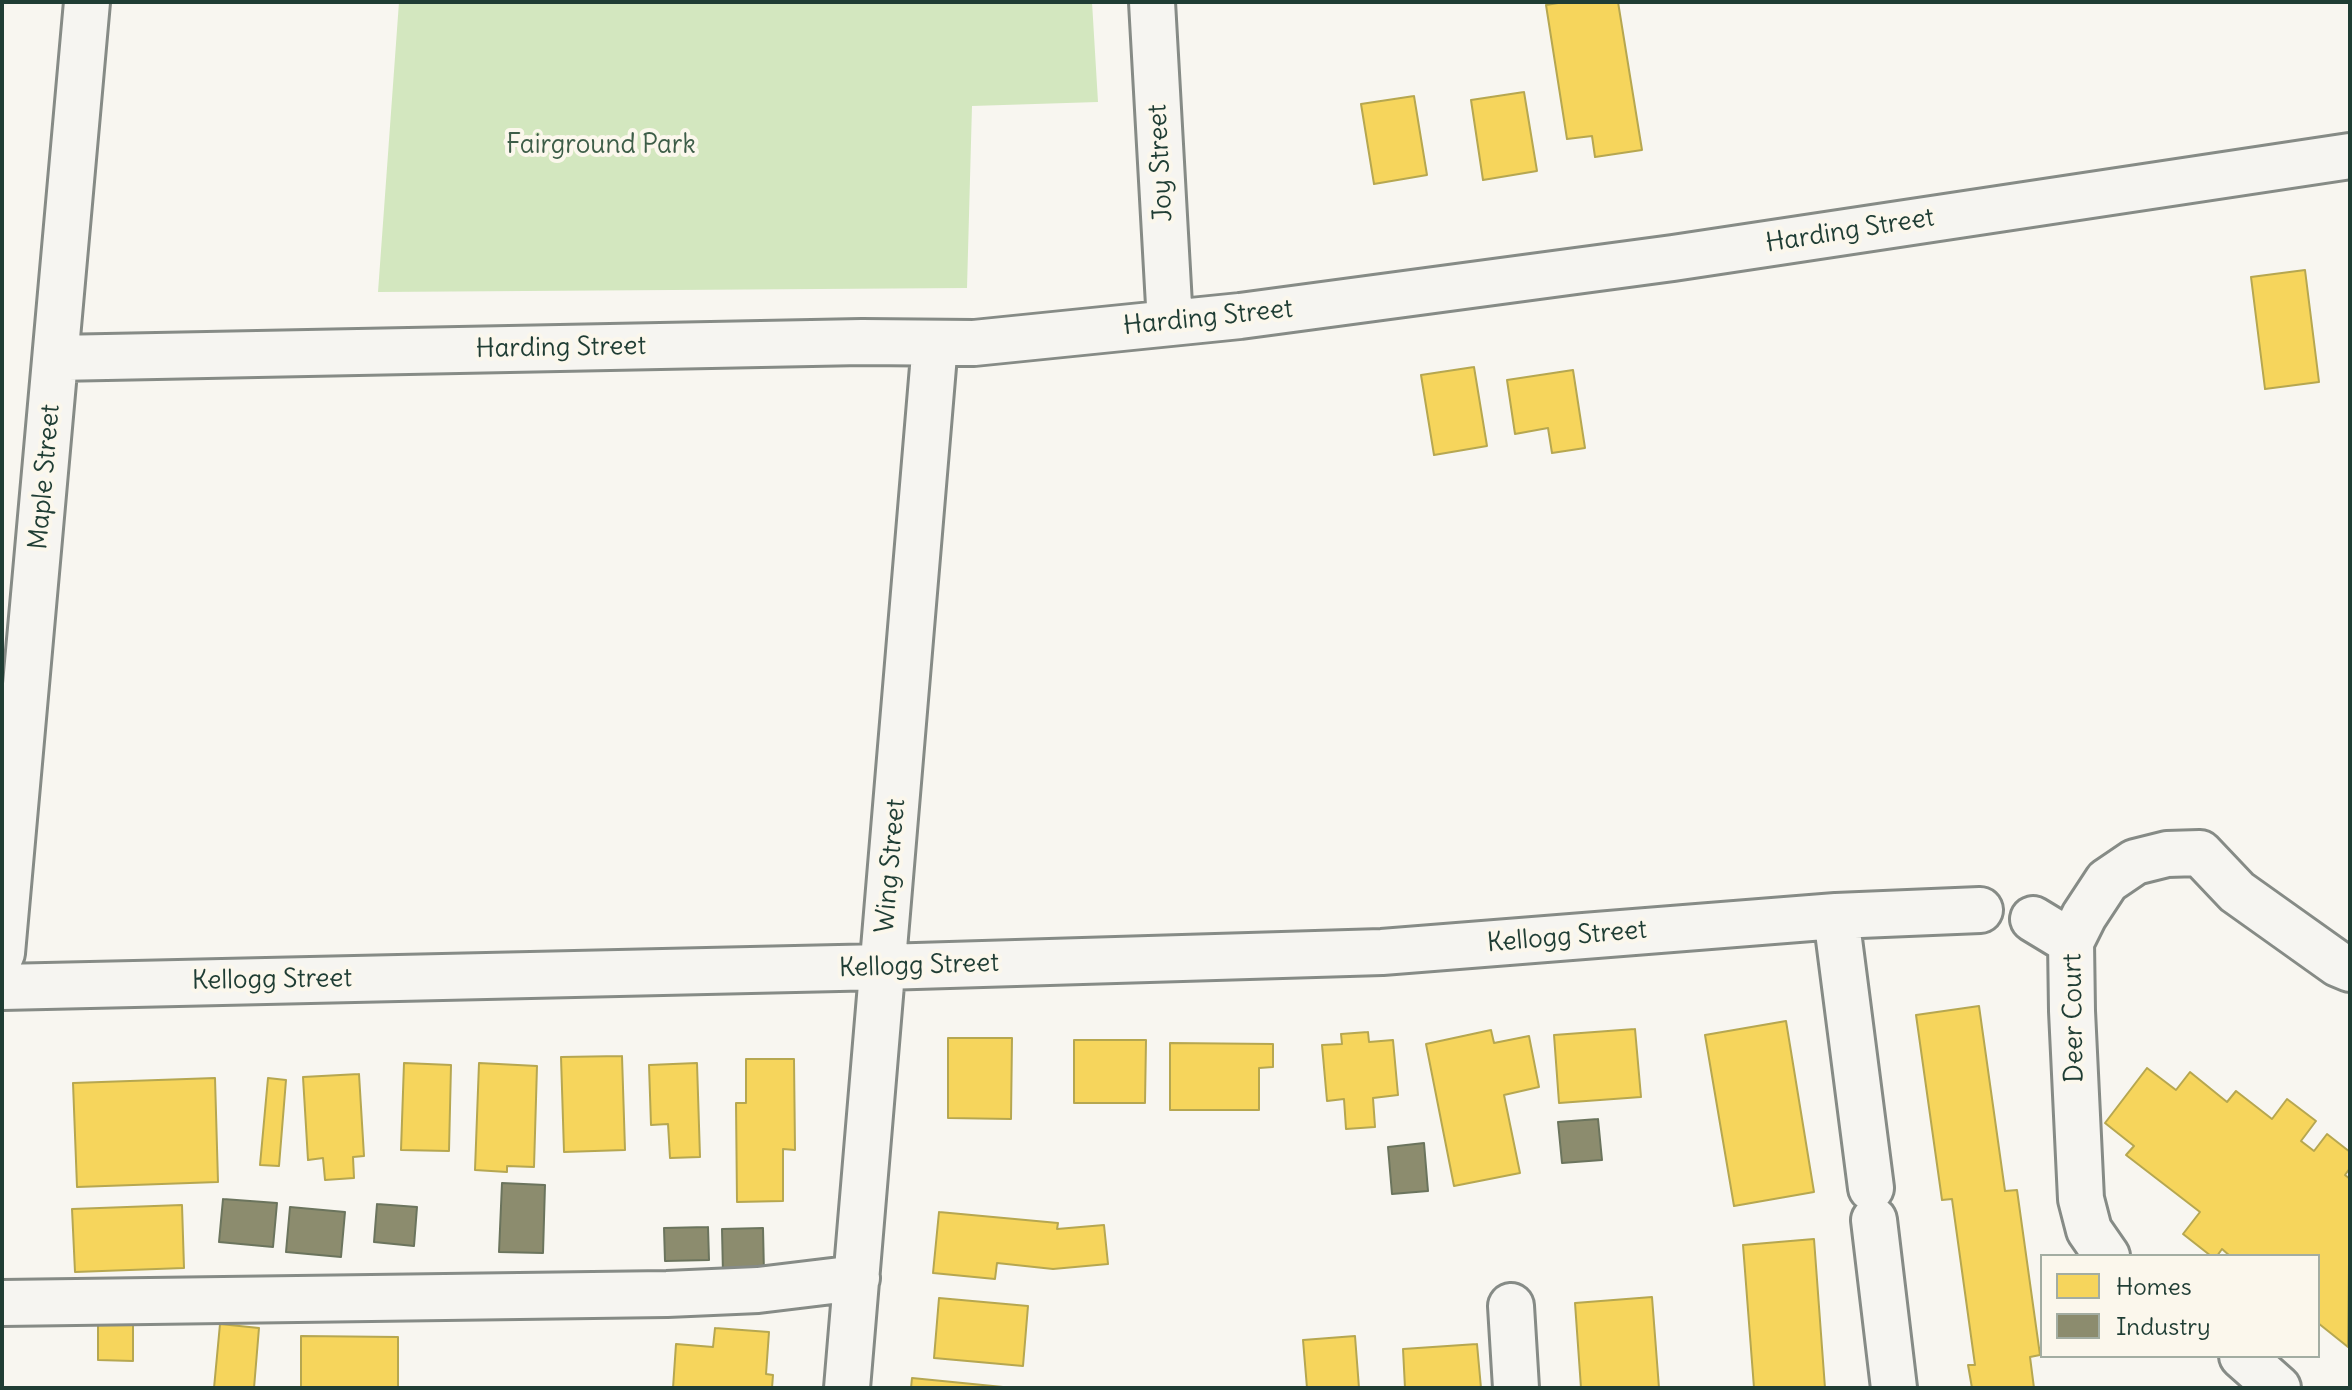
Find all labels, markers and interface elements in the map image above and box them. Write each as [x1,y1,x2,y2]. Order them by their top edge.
street label: Joy Street [1142,103,1180,223]
park label: Fairground Park [506,130,696,162]
street label: Harding Street [1764,202,1936,260]
street label: Harding Street [1122,294,1294,342]
street label: Harding Street [476,331,646,365]
street label: Maple Street [23,403,67,551]
street label: Wing Street [870,798,912,934]
street label: Kellogg Street [1486,914,1648,960]
street label: Kellogg Street [838,948,1000,984]
street label: Deer Court [2057,953,2091,1083]
street label: Kellogg Street [192,963,352,997]
legend [2040,1254,2320,1358]
text: Homes [2116,1271,2192,1301]
text: Industry [2116,1311,2211,1341]

